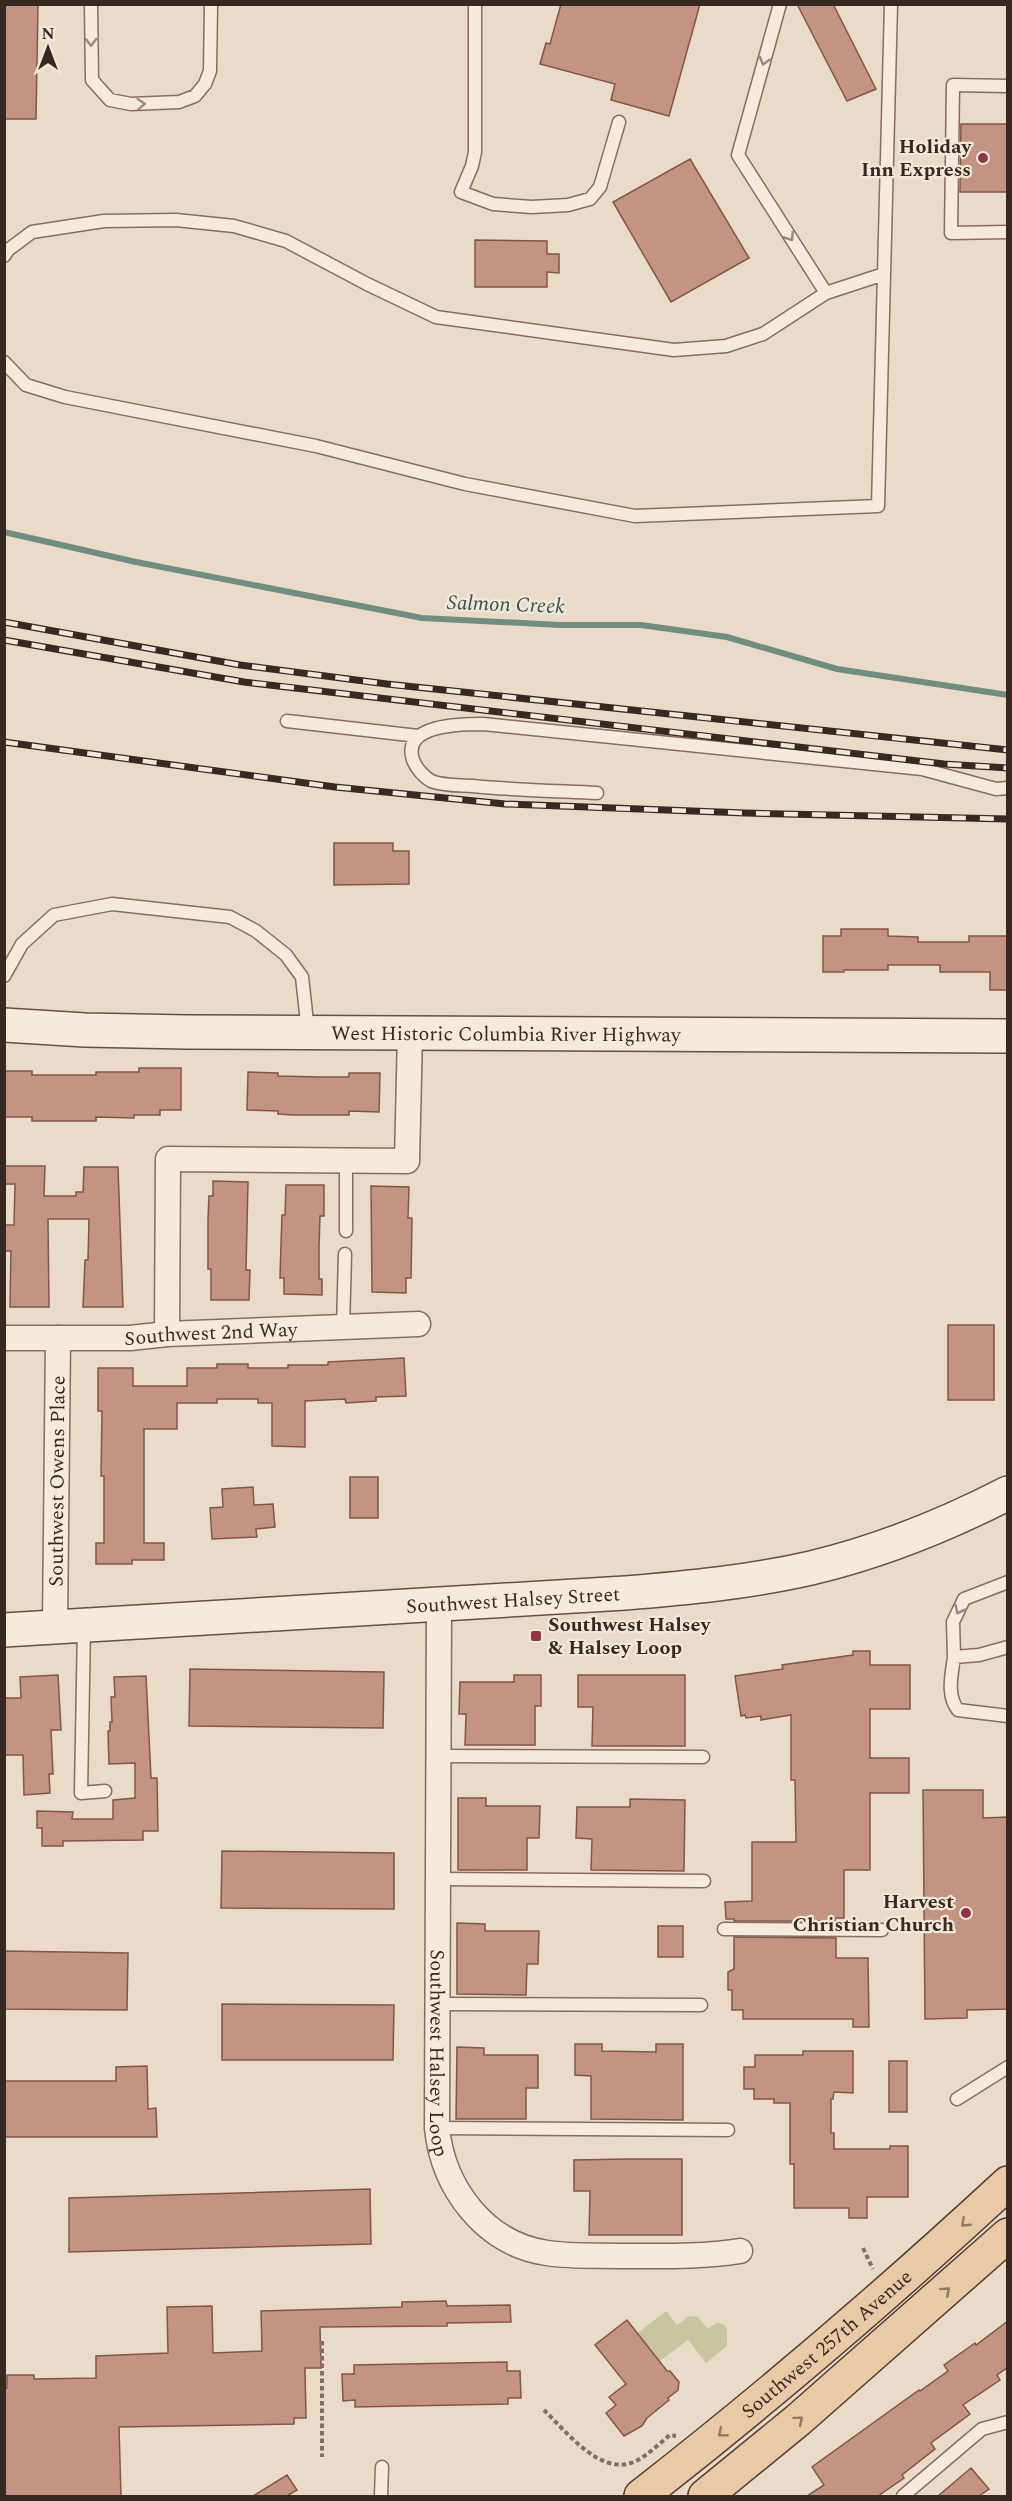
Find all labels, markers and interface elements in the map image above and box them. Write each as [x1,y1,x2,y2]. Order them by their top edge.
north arrow [18,18,78,78]
text: N [41,22,55,46]
one-way arrow [85,38,97,47]
one-way arrow [759,55,771,66]
one-way arrow [137,97,146,110]
place label: Holiday Inn Express [861,132,972,185]
marker: Holiday Inn Express [976,151,990,165]
one-way arrow [783,230,794,241]
water label: Salmon Creek [446,587,566,623]
street label: West Historic Columbia River Highway [331,1019,682,1050]
street label: Southwest 2nd Way [124,1315,299,1354]
street label: Southwest Owens Place [41,1375,74,1587]
street label: Southwest Halsey Street [405,1579,621,1622]
one-way arrow [954,1603,966,1614]
place label: Southwest Halsey & Halsey Loop [548,1610,712,1663]
marker: Southwest Halsey & Halsey Loop [529,1629,543,1643]
place label: Harvest Christian Church [793,1887,954,1940]
marker: Harvest Christian Church [959,1906,973,1920]
street label: Southwest Halsey Loop [421,1949,456,2160]
one-way arrow [961,2216,971,2227]
street label: Southwest 257th Avenue [735,2263,919,2426]
one-way arrow [939,2287,949,2298]
one-way arrow [792,2416,803,2427]
one-way arrow [717,2425,728,2436]

